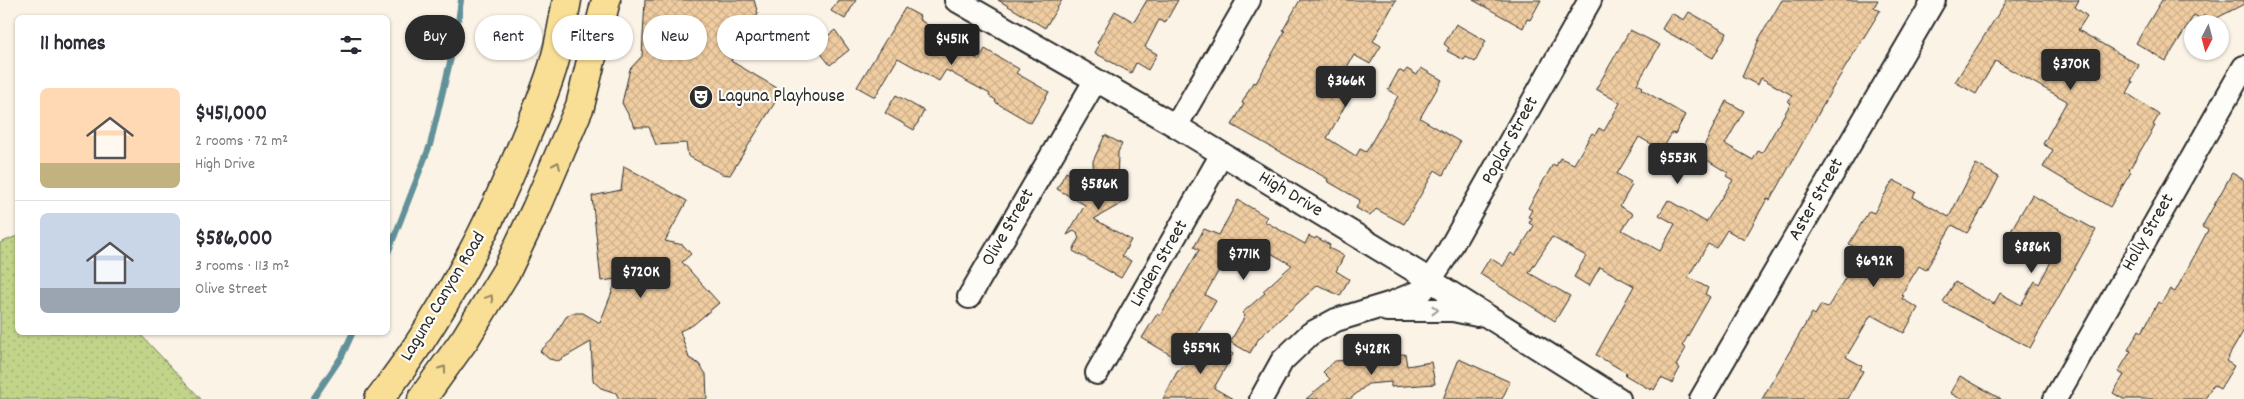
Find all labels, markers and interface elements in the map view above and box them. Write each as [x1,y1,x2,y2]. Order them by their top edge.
chip: Buy [405,15,465,60]
chip: Rent [475,15,542,60]
chip: Filters [552,15,633,60]
chip: New [643,15,707,60]
chip: Apartment [717,15,828,60]
north arrow [2184,15,2229,60]
map controls [2184,15,2229,60]
pin: $451K [917,23,987,66]
text: $451K [935,28,969,51]
text: 11 homes [40,30,105,60]
icon: filters [337,31,365,59]
pin: $370K [2036,48,2106,91]
text: $370K [2052,53,2090,76]
pin: $366K [1311,66,1381,108]
text: $366K [1327,70,1365,93]
theatre icon: Laguna Playhouse [688,84,714,110]
place label: Laguna Playhouse [718,84,845,111]
street label: Poplar Street [1476,92,1546,190]
text: $451,000 [195,100,267,130]
icon: home [80,108,140,168]
text: 2 rooms · 72 m² [195,130,288,153]
pin: $553K [1643,142,1713,185]
text: $553K [1659,147,1697,170]
text: High Drive [195,153,255,176]
street label: Aster Street [1782,154,1852,246]
one-way arrow [550,161,561,170]
street label: High Drive [1253,165,1327,225]
pin: $586K [1064,168,1134,211]
text: $586K [1080,173,1118,196]
street label: Olive Street [976,184,1042,272]
street label: Holly Street [2116,189,2182,277]
street label: Linden Street [1124,215,1196,313]
text: $586,000 [195,225,272,255]
street label: Laguna Canyon Road [395,227,493,367]
pin: $886K [1997,232,2067,274]
icon: home [80,233,140,293]
text: $886K [2014,236,2050,259]
pin: $771K [1209,238,1279,281]
text: $771K [1228,243,1260,266]
pin: $692K [1839,246,1909,288]
text: $692K [1855,250,1893,273]
text: 3 rooms · 113 m² [195,255,289,278]
pin: $720K [606,256,676,299]
text: $720K [622,261,660,284]
text: Olive Street [195,278,267,301]
one-way arrow [484,294,494,303]
one-way arrow [1431,305,1439,315]
pin: $559K [1166,332,1236,375]
pin: $428K [1337,334,1407,376]
text: $559K [1182,337,1220,360]
text: $428K [1354,338,1390,361]
one-way arrow [438,366,446,375]

